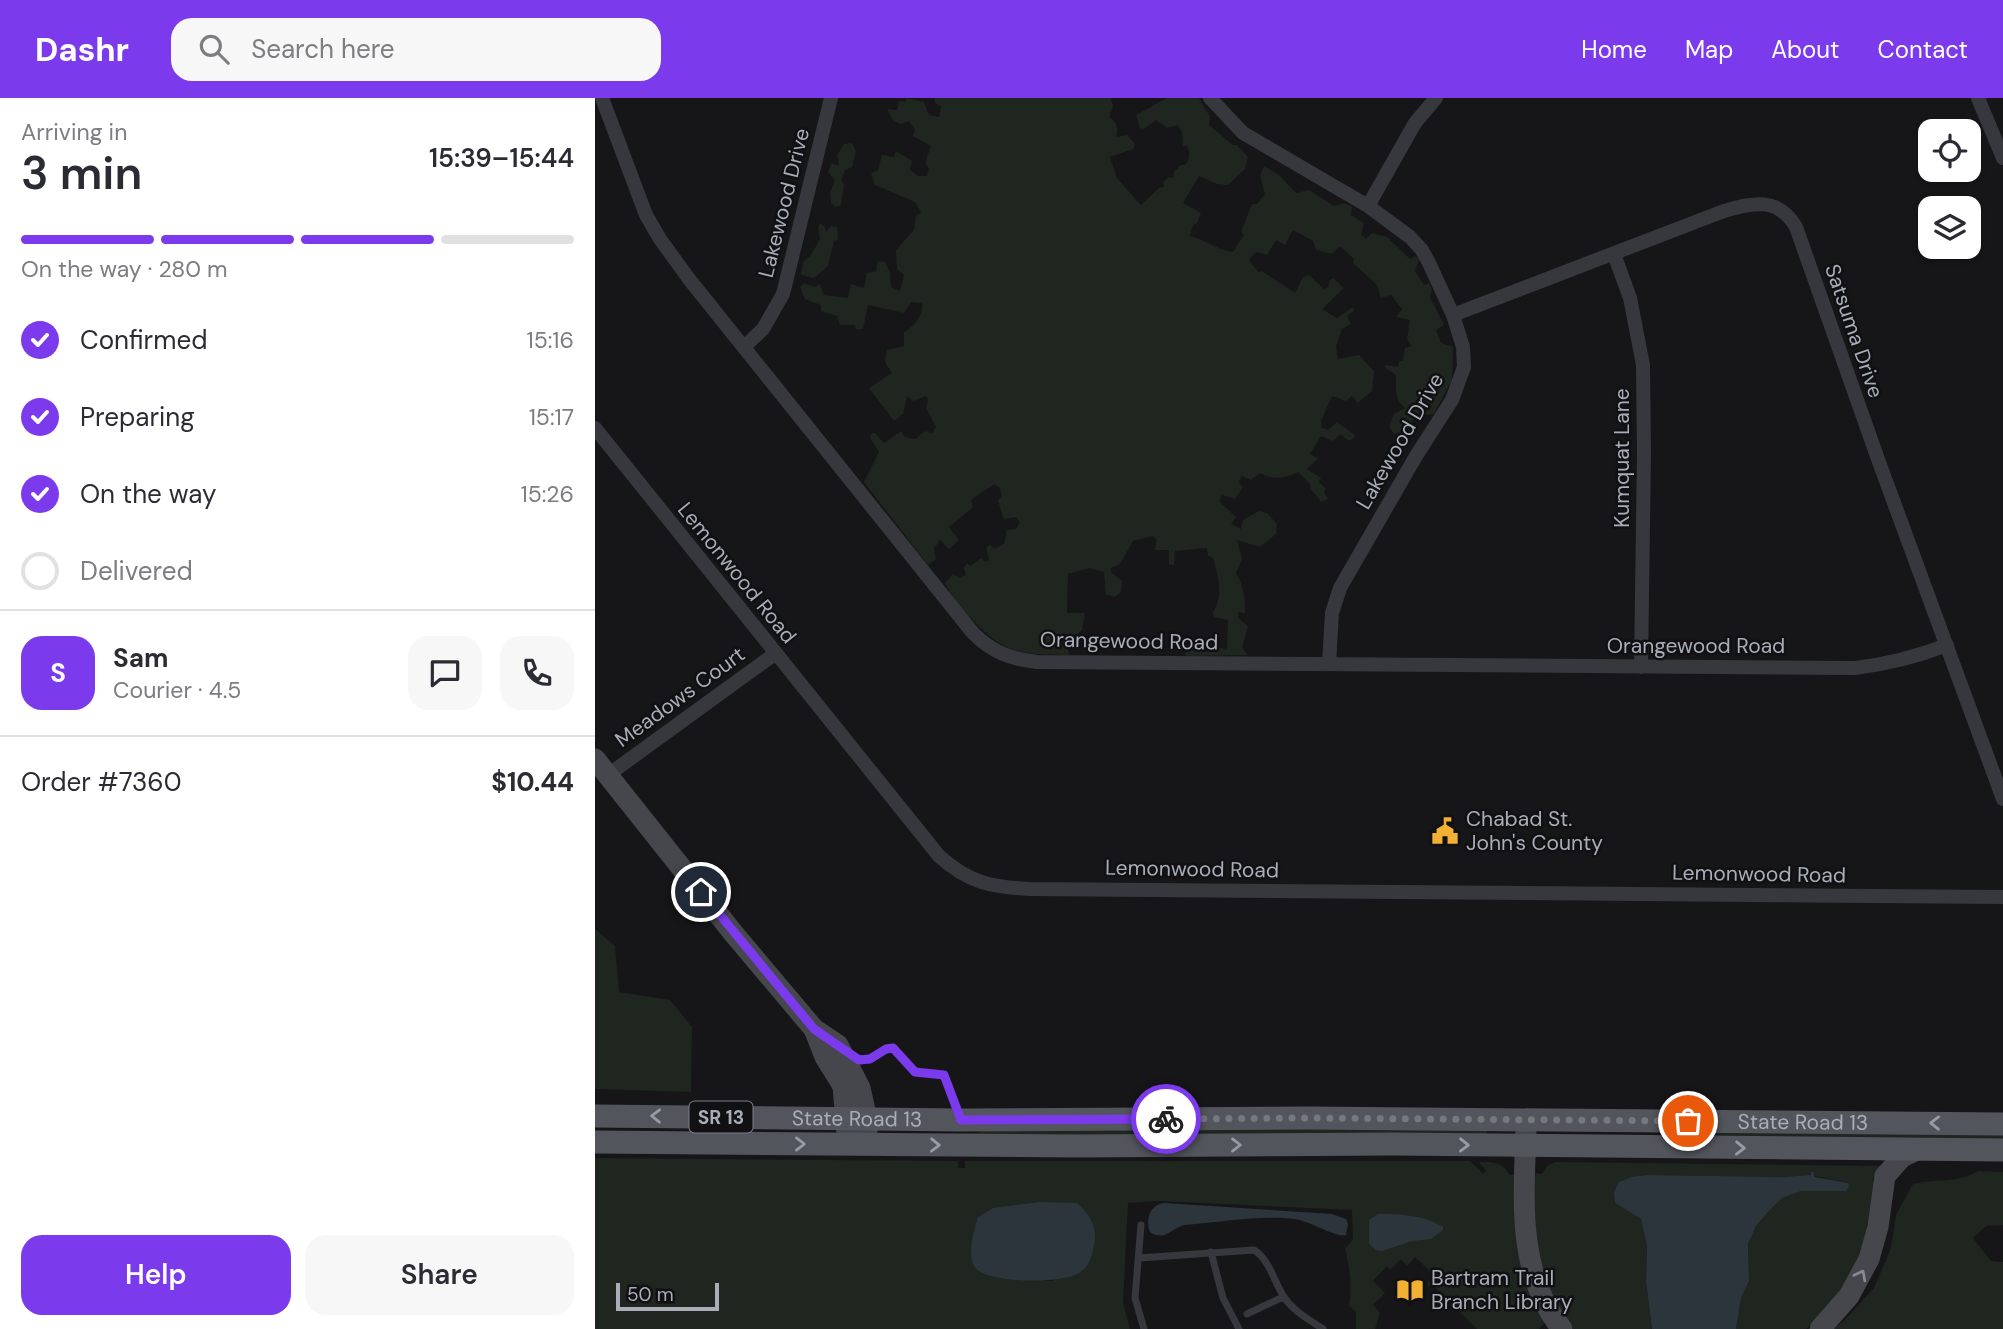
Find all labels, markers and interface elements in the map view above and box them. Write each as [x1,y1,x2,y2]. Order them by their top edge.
search box [171,18,661,81]
text: Dashr [35,28,129,71]
icon: search [195,30,233,68]
text: Search here [251,32,395,66]
text: Home [1581,34,1647,65]
text: Map [1685,34,1733,65]
text: About [1771,34,1840,65]
text: Contact [1878,34,1968,65]
text: Arriving in [21,117,127,147]
map controls [1918,119,1981,259]
button: locate [1918,119,1981,182]
street label: Lakewood Drive [752,125,816,281]
text: 15:39–15:44 [429,141,574,175]
text: 3 min [21,143,142,203]
button: layers [1918,196,1981,259]
text: On the way · 280 m [21,254,228,284]
street label: Satsuma Drive [1818,260,1890,402]
icon: check [21,321,59,359]
text: Confirmed [80,323,207,357]
text: 15:16 [527,325,574,355]
street label: Lakewood Drive [1350,368,1450,514]
street label: Kumquat Lane [1608,388,1636,528]
icon: check [21,398,59,436]
text: Preparing [80,400,195,434]
text: 15:17 [529,402,574,432]
icon: check [21,475,59,513]
text: On the way [80,477,216,511]
text: 15:26 [520,479,574,509]
street label: Lemonwood Road [671,497,803,649]
text: Delivered [80,554,193,588]
street label: Orangewood Road [1040,625,1218,657]
street label: Orangewood Road [1607,632,1785,660]
button: chat [408,636,482,710]
button: phone [500,636,574,710]
street label: Meadows Court [610,640,750,754]
text: Sam [113,641,168,675]
text: S [50,656,66,690]
text: Courier · 4.5 [113,675,241,705]
text: Order #7360 [21,765,181,799]
text: $10.44 [491,765,574,799]
place label: Chabad St. John's County [1466,805,1603,857]
public building icon: Chabad St. John's County [1430,816,1460,846]
street label: Lemonwood Road [1105,853,1279,885]
street label: Lemonwood Road [1672,858,1846,890]
pin [671,862,731,922]
icon: home [682,873,720,911]
courier [1131,1084,1201,1154]
pin [1658,1091,1718,1151]
icon: bike [1147,1100,1185,1138]
road number: SR 13 [689,1102,753,1133]
icon: bag [1669,1102,1707,1140]
street label: State Road 13 [792,1104,922,1134]
street label: State Road 13 [1738,1108,1868,1137]
one-way arrow [650,1109,661,1124]
one-way arrow [1929,1115,1940,1131]
one-way arrow [796,1136,806,1152]
one-way arrow [930,1137,941,1153]
one-way arrow [1231,1137,1242,1153]
one-way arrow [1459,1137,1469,1153]
one-way arrow [1735,1140,1746,1156]
button: Help [21,1235,291,1315]
button: Share [305,1235,574,1315]
place label: Bartram Trail Branch Library [1431,1264,1573,1316]
one-way arrow [1853,1270,1867,1282]
library icon: Bartram Trail Branch Library [1395,1275,1425,1305]
scale bar [616,1280,719,1312]
text: 50 m [627,1282,674,1307]

